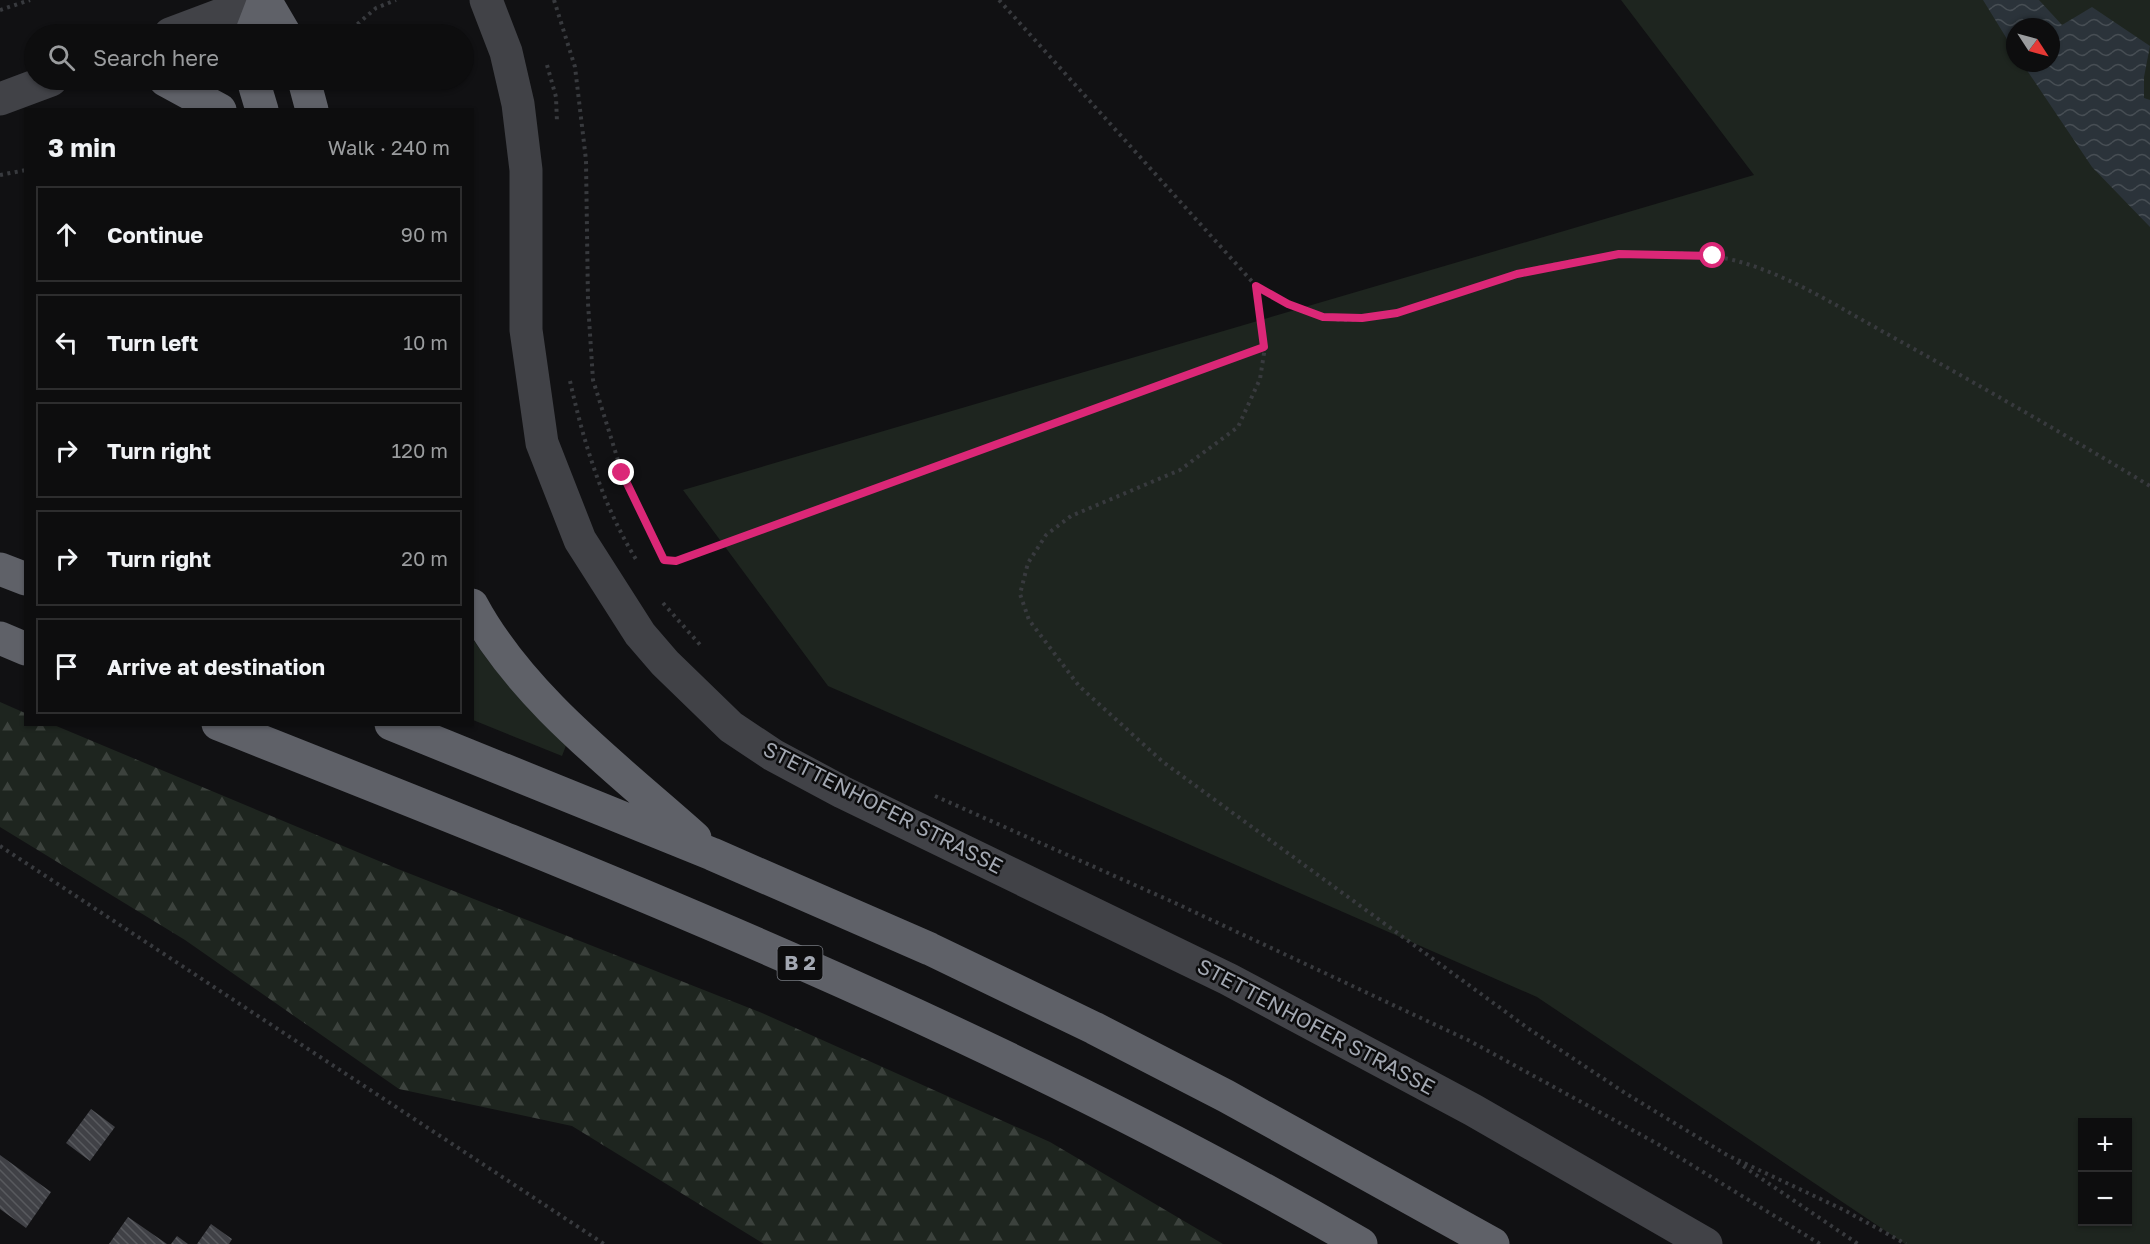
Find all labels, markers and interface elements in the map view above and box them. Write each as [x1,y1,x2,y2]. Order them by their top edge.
north arrow [2006,18,2060,72]
search box [24,24,474,90]
icon: search [45,41,78,74]
text: Search here [93,44,219,71]
text: 3 min [48,132,116,163]
text: Walk · 240 m [328,135,450,159]
icon: ahead [50,218,83,251]
text: Continue [107,221,203,248]
text: 90 m [401,222,448,246]
route start [1699,242,1725,268]
icon: left [50,326,83,359]
text: Turn left [107,329,198,356]
text: 10 m [403,330,448,354]
icon: right [50,434,83,467]
text: Turn right [107,437,211,464]
text: 120 m [392,438,448,462]
route end [608,459,634,485]
icon: right [50,542,83,575]
text: Turn right [107,545,211,572]
text: 20 m [401,546,448,570]
icon: arrive [50,650,83,683]
text: Arrive at destination [107,653,325,680]
street label: STETTENHOFER STRASSE [759,735,1008,879]
road number: B 2 [778,946,822,980]
street label: STETTENHOFER STRASSE [1193,952,1440,1100]
map controls [2078,1118,2132,1226]
button: + [2078,1118,2132,1172]
button: − [2078,1172,2132,1226]

